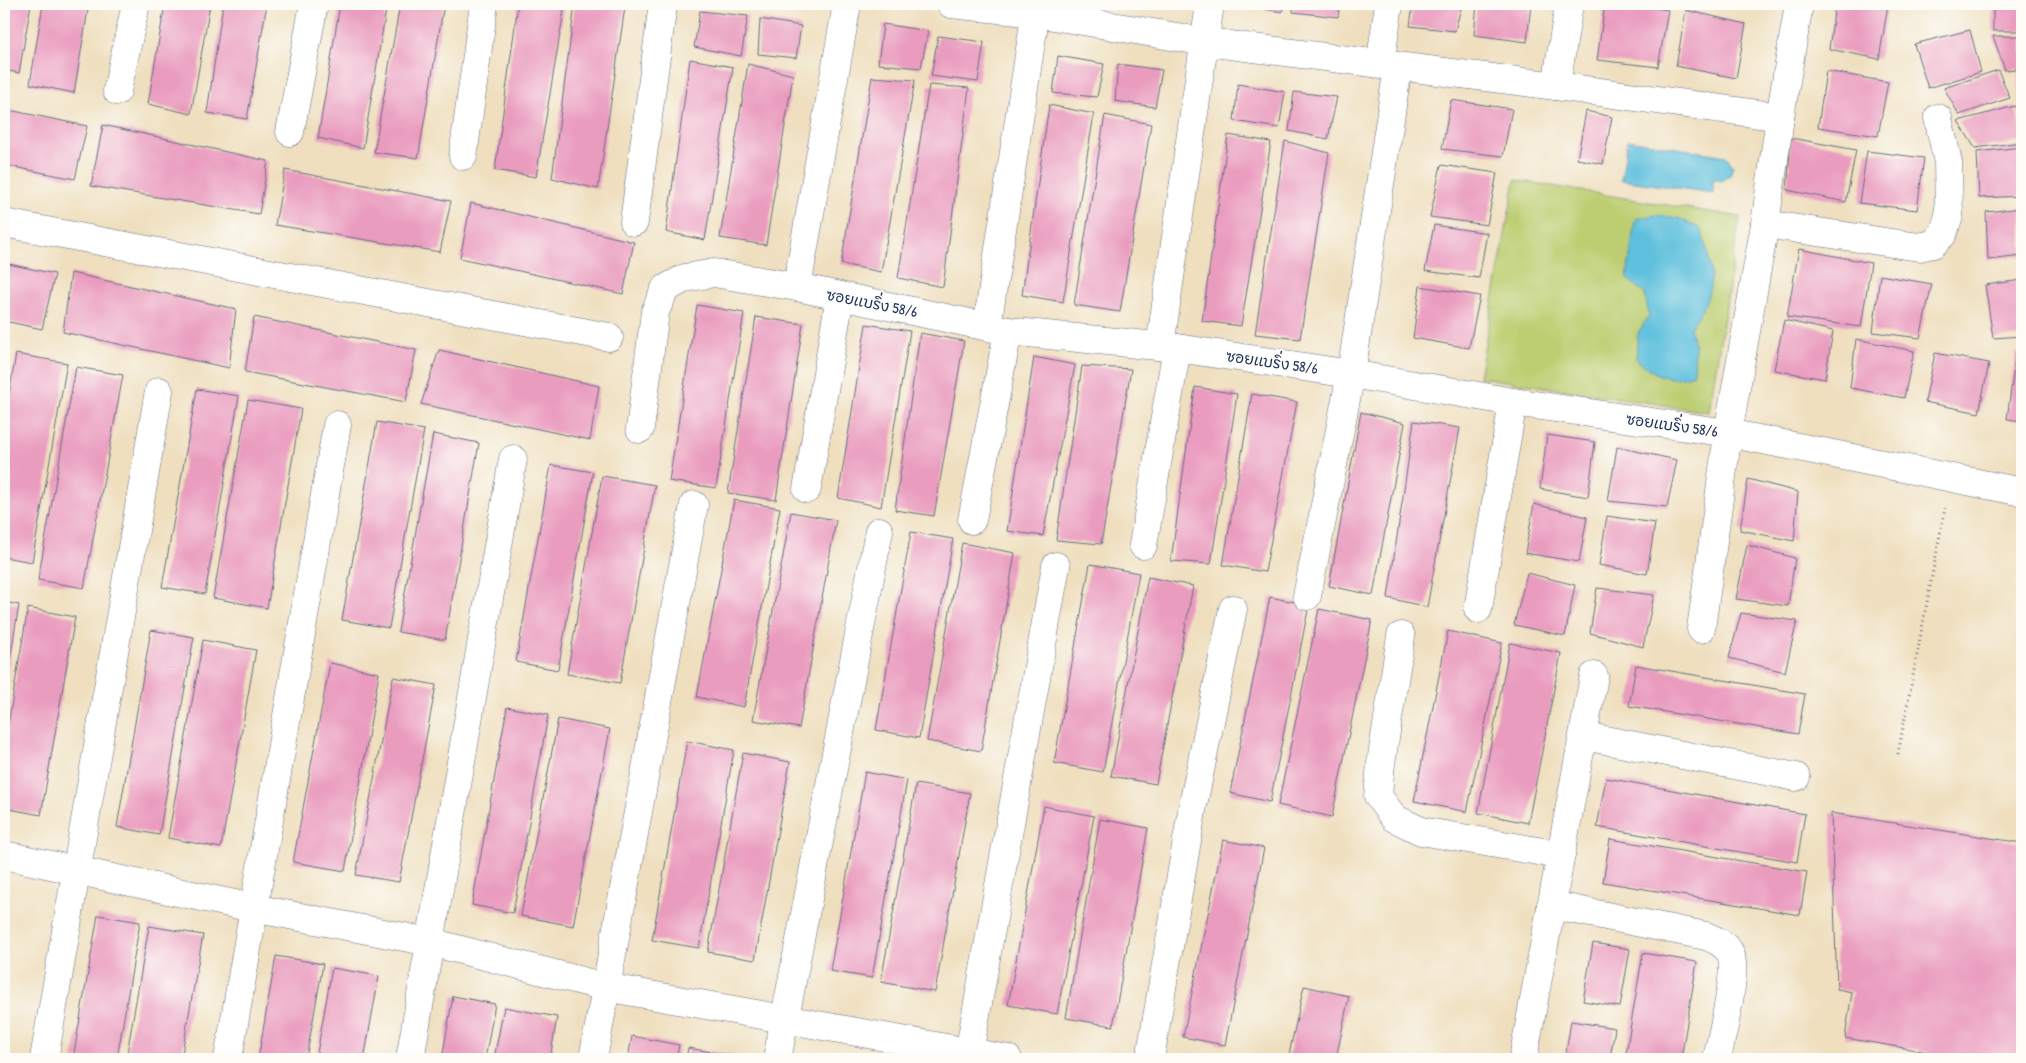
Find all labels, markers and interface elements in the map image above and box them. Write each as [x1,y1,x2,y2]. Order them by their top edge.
street label: ซอยแบริ่ง 58/6 [825,282,920,322]
street label: ซอยแบริ่ง 58/6 [1225,343,1320,379]
street label: ซอยแบริ่ง 58/6 [1625,406,1720,442]

